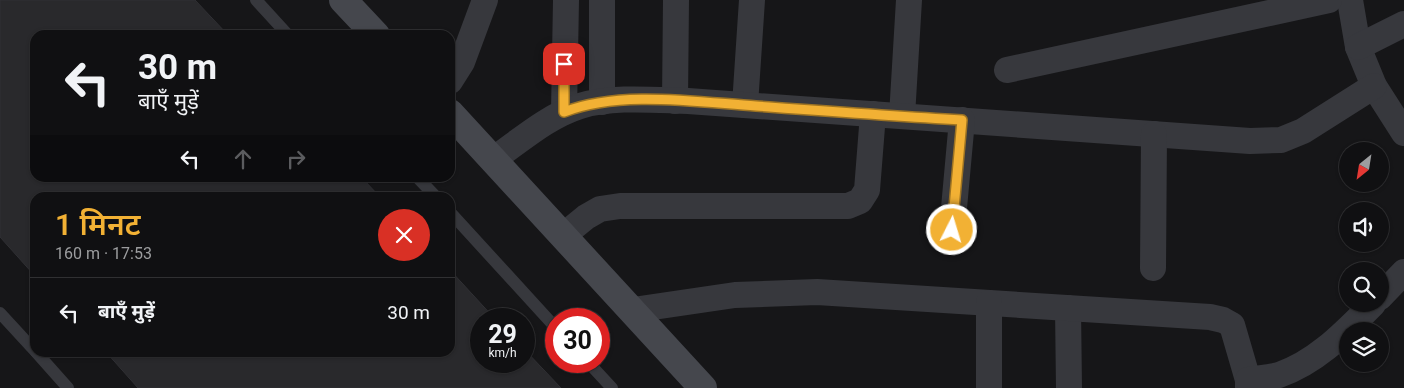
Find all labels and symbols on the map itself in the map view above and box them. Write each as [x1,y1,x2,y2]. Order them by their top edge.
pin [543,43,585,85]
north arrow [1339,142,1389,192]
position arrow [925,203,977,255]
speed limit sign: 30 [545,308,610,373]

